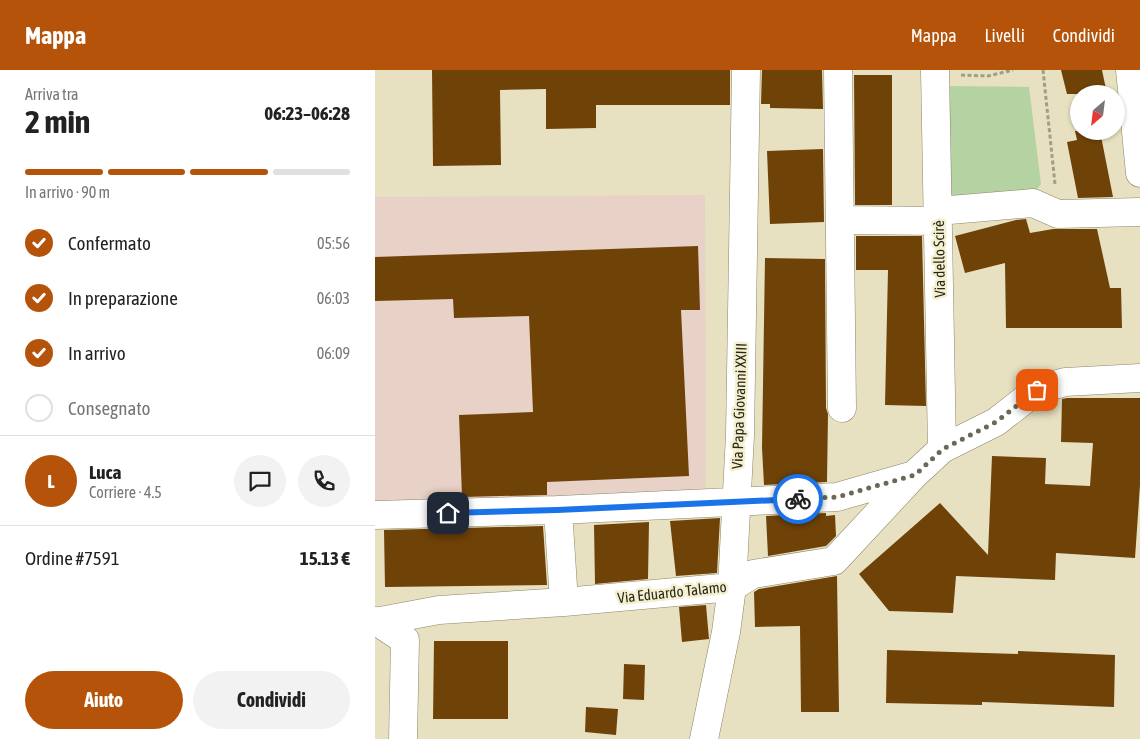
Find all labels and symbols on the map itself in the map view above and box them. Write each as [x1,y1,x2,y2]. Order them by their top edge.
north arrow [1070,85,1125,140]
street label: Via dello Scirè [930,220,948,298]
street label: Via Papa Giovanni XXIII [728,343,750,469]
pin [1016,369,1058,411]
courier [773,474,823,524]
pin [427,492,469,534]
street label: Via Eduardo Talamo [617,578,727,606]

